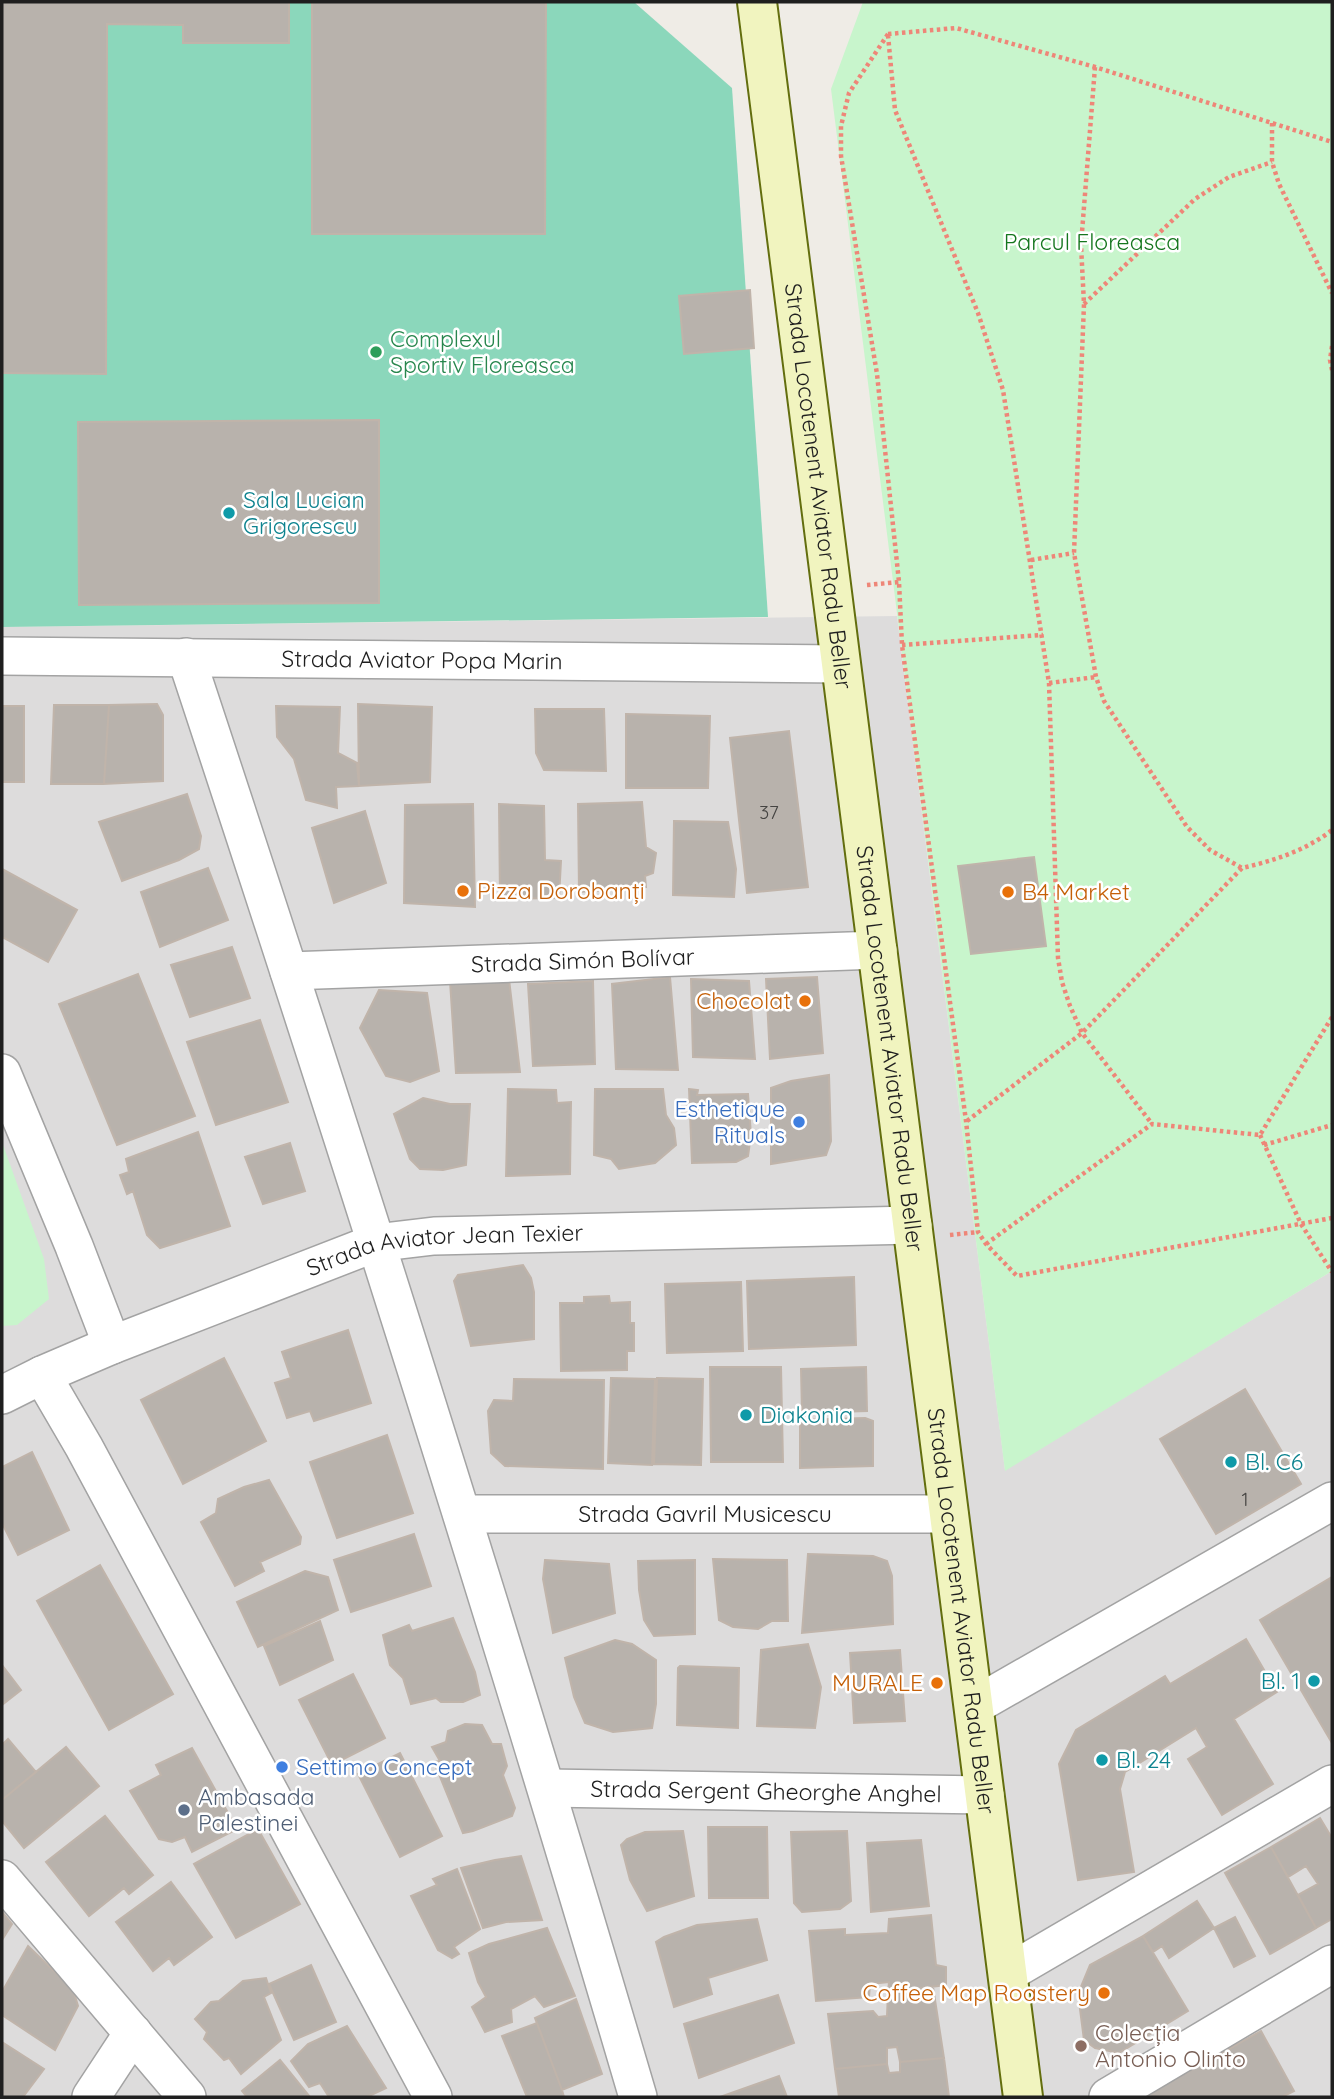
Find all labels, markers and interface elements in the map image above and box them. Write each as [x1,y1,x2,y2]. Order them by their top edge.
park label: Parcul Floreasca [1004,227,1180,256]
street label: Strada Locotenent Aviator Radu Beller [779,281,859,691]
place label: Complexul Sportiv Floreasca [390,324,575,379]
marker: Complexul Sportiv Floreasca [368,344,384,360]
place label: Sala Lucian Grigorescu [243,485,365,540]
marker: Sala Lucian Grigorescu [221,505,237,521]
street label: Strada Aviator Popa Marin [281,644,563,675]
house number: 37 [759,800,779,824]
street label: Strada Locotenent Aviator Radu Beller [850,844,931,1253]
place label: Pizza Dorobanți [477,876,645,905]
place label: B4 Market [1022,877,1130,906]
marker: Pizza Dorobanți [455,883,471,899]
marker: B4 Market [1000,884,1016,900]
street label: Strada Simón Bolívar [470,942,695,979]
place label: Chocolat [696,986,791,1015]
marker: Chocolat [797,993,813,1009]
place label: Esthetique Rituals [675,1094,785,1149]
marker: Esthetique Rituals [791,1114,807,1130]
street label: Strada Aviator Jean Texier [302,1218,584,1282]
place label: Diakonia [760,1400,853,1429]
street label: Strada Locotenent Aviator Radu Beller [922,1406,1002,1816]
marker: Diakonia [738,1407,754,1423]
place label: Bl. C6 [1245,1447,1303,1476]
marker: Bl. C6 [1223,1454,1239,1470]
house number: 1 [1241,1487,1249,1511]
street label: Strada Gavril Musicescu [578,1499,832,1528]
place label: Bl. 1 [1261,1666,1300,1695]
place label: MURALE [832,1668,923,1697]
marker: Bl. 1 [1306,1673,1322,1689]
marker: MURALE [929,1675,945,1691]
place label: Bl. 24 [1116,1745,1171,1774]
place label: Settimo Concept [296,1752,473,1781]
marker: Bl. 24 [1094,1752,1110,1768]
marker: Settimo Concept [274,1759,290,1775]
street label: Strada Sergent Gheorghe Anghel [590,1774,942,1808]
place label: Ambasada Palestinei [198,1782,315,1837]
marker: Ambasada Palestinei [176,1802,192,1818]
place label: Coffee Map Roastery [863,1978,1090,2007]
marker: Coffee Map Roastery [1096,1985,1112,2001]
place label: Colecția Antonio Olinto [1095,2018,1246,2073]
marker: Colecția Antonio Olinto [1073,2038,1089,2054]

